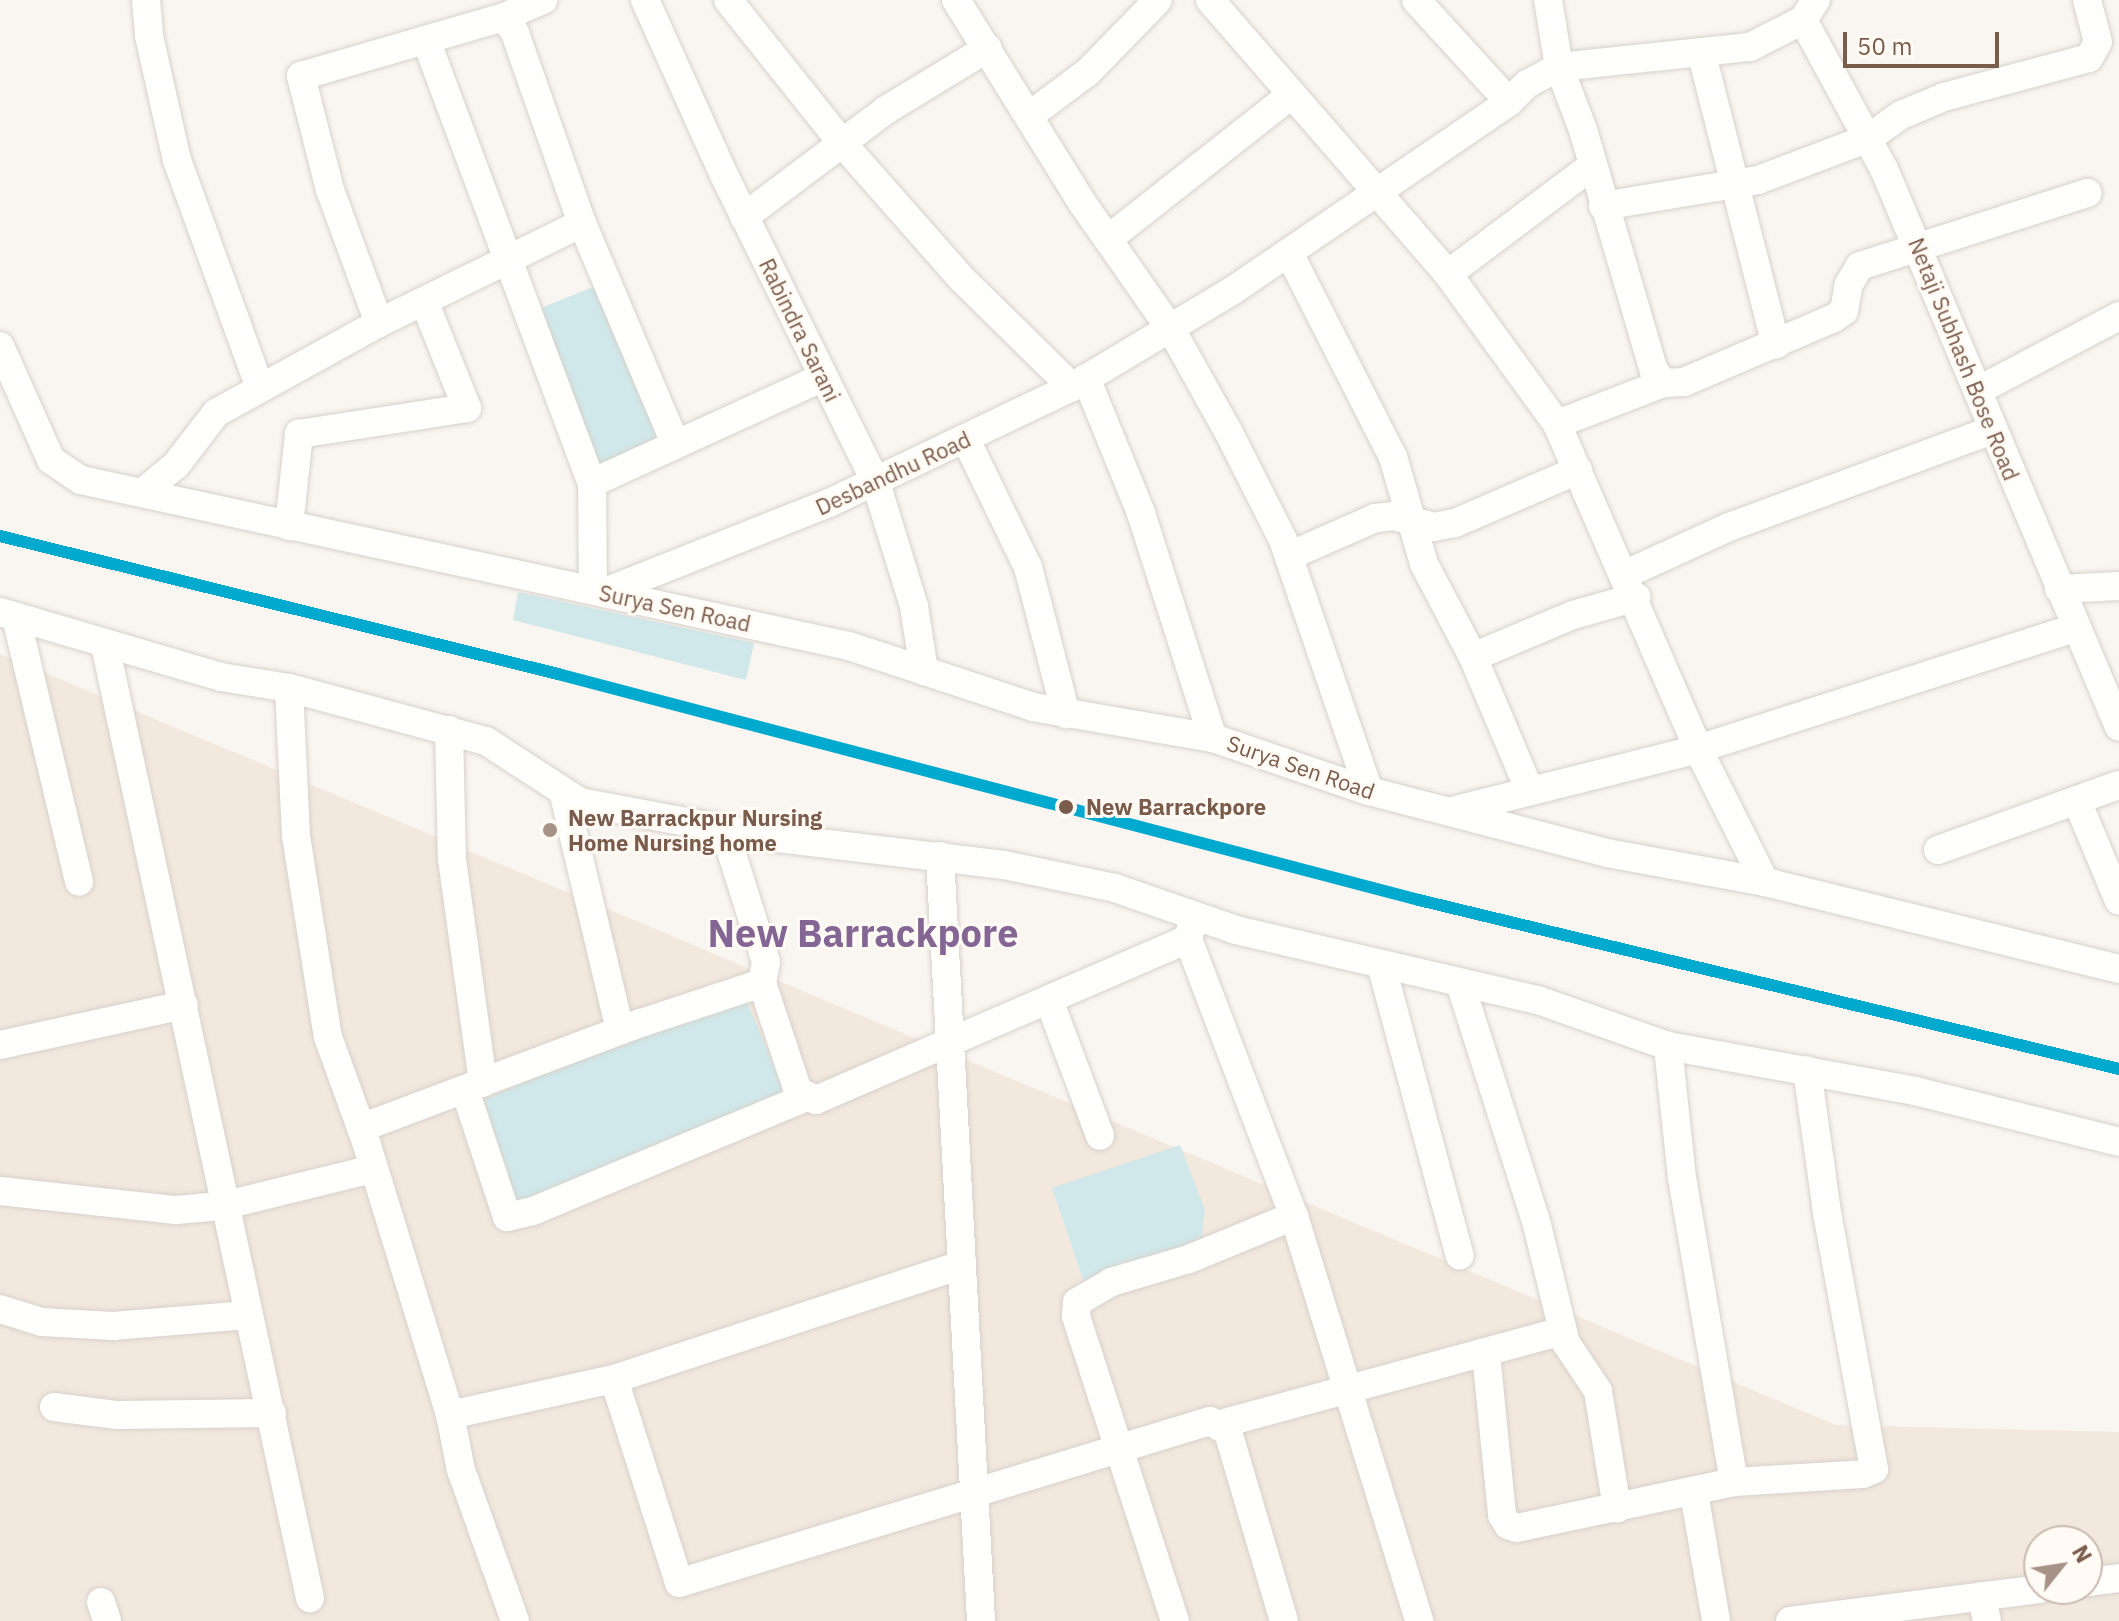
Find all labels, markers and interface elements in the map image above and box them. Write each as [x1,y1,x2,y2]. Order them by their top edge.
scale bar [1847,16,2003,66]
text: 50 m [1857,30,1912,62]
street label: Netaji Subhash Bose Road [1903,234,2025,484]
street label: Rabindra Sarani [754,254,846,406]
street label: Desbandhu Road [811,426,975,520]
street label: Surya Sen Road [597,579,753,637]
street label: Surya Sen Road [1224,729,1378,805]
marker: New Barrackpore [1053,794,1079,820]
place label: New Barrackpore [1086,794,1266,820]
place label: New Barrackpur Nursing Home Nursing home [568,804,822,856]
marker: New Barrackpur Nursing Home Nursing home [539,819,561,841]
district label: New Barrackpore [708,910,1018,956]
north arrow [2023,1525,2103,1605]
text: N [2066,1540,2099,1568]

